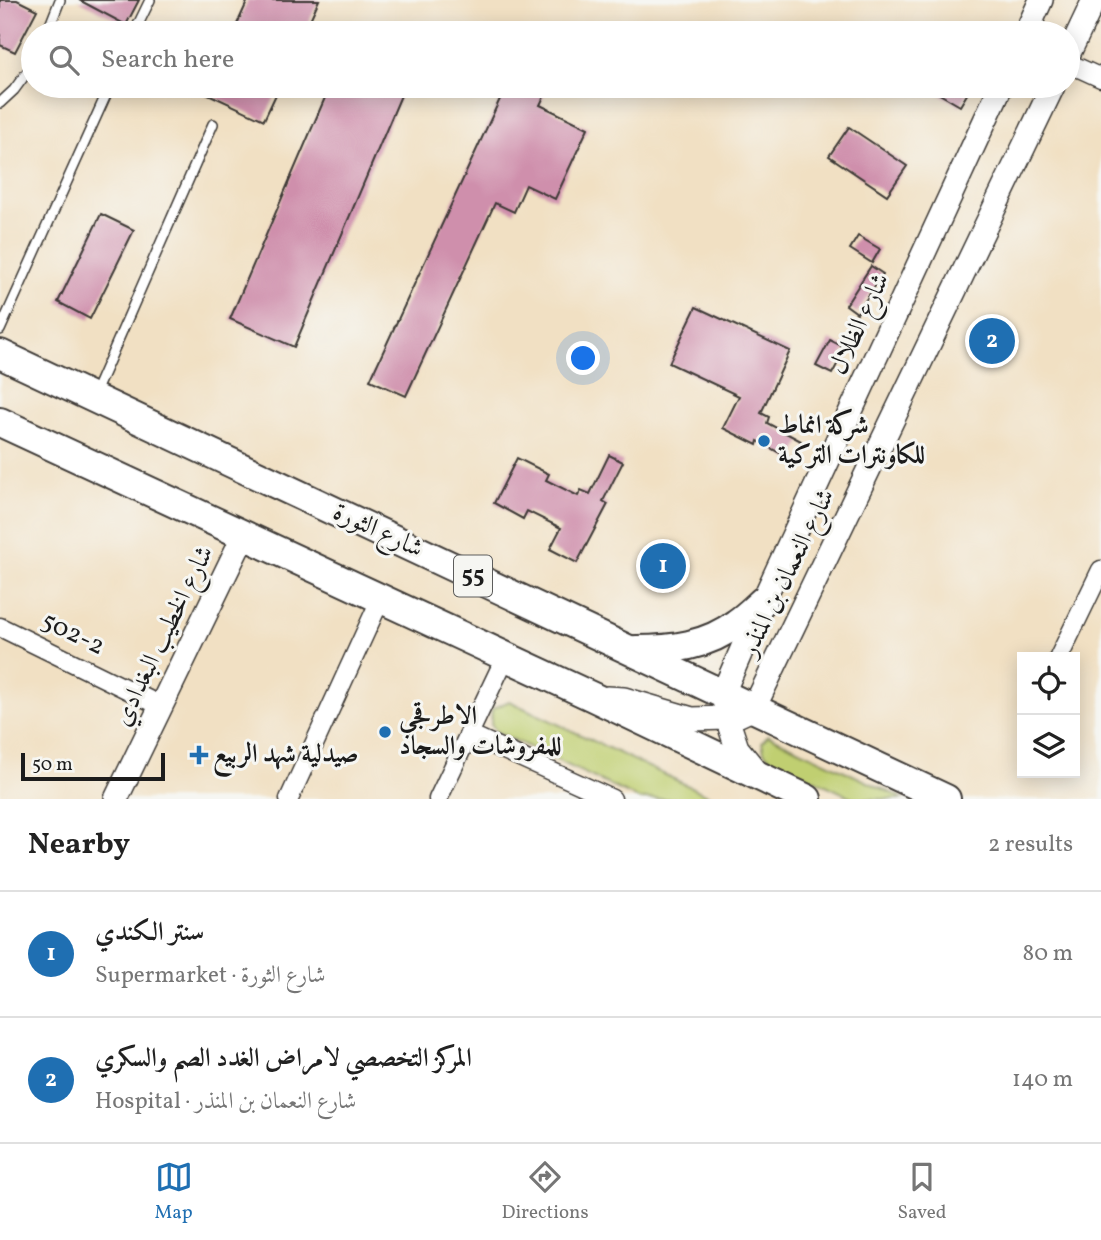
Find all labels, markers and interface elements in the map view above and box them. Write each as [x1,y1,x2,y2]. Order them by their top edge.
search box [21,21,1080,98]
icon: search [45,41,83,79]
text: Search here [101,42,234,78]
street label: شارع الظلال [821,267,901,382]
pin: 2 [969,315,1015,367]
your location [566,341,600,375]
place label: شركة انماط للكاونترات التركية [778,408,925,474]
marker: شركة انماط للكاونترات التركية [756,433,772,449]
street label: شارع النعمان بن المنذر [730,483,846,667]
street label: شارع الثورة [326,494,429,569]
street label: شارع الخطيب البغدادي [105,540,225,733]
pin: 1 [640,540,686,592]
road number: 55 [454,556,492,596]
street label: 502-2 [35,603,111,665]
map controls [1017,652,1080,778]
button: locate [1017,652,1080,715]
place label: الاطرقجي للمفروشات والسجاد [399,699,562,765]
button: layers [1017,715,1080,778]
marker: الاطرقجي للمفروشات والسجاد [377,724,393,740]
place label: صيدلية شهد الربيع [213,737,359,777]
marker: صيدلية شهد الربيع [191,747,207,763]
scale bar [21,750,164,782]
text: 50 m [32,752,73,778]
text: Nearby [28,824,130,866]
text: 2 results [988,829,1073,861]
text: سنتر الكندي [95,915,204,951]
text: 1 [46,938,56,970]
text: 80 m [1023,938,1073,970]
text: Supermarket · شارع الثورة [95,960,325,992]
text: المركز التخصصي لامراض الغدد الصم والسكري [95,1041,472,1077]
text: 2 [45,1064,57,1096]
text: 140 m [1012,1064,1073,1096]
text: Hospital · شارع النعمان بن المنذر [95,1086,356,1118]
tab: Map [154,1158,193,1226]
tab: Directions [502,1158,589,1226]
tab: Saved [898,1158,946,1226]

